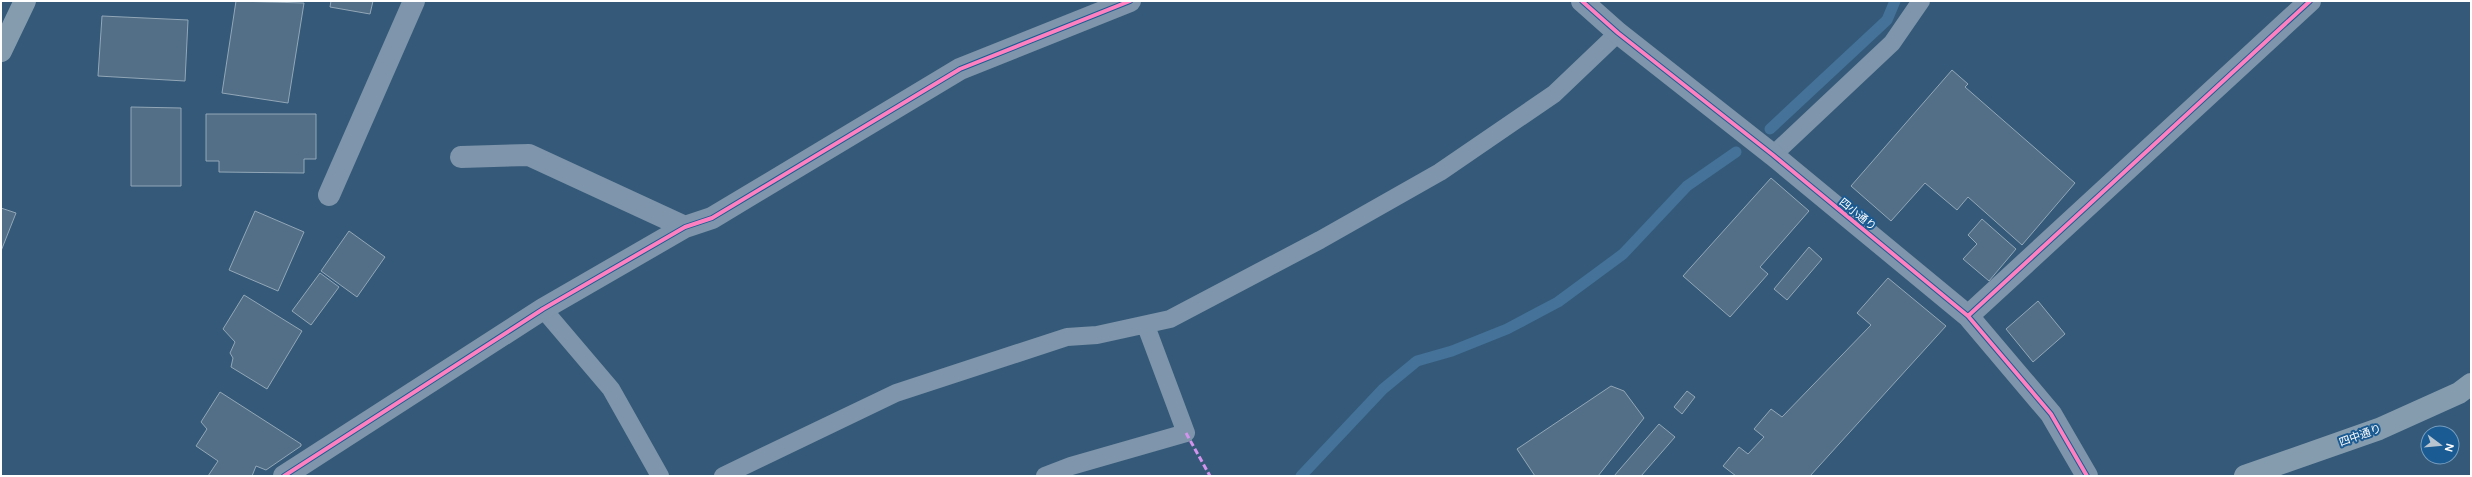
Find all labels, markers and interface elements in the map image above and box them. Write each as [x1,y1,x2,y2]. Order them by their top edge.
street label: 四小通り [1836,195,1880,233]
street label: 四中通り [2337,421,2383,449]
north arrow [2420,425,2460,465]
text: N [2442,442,2457,454]

